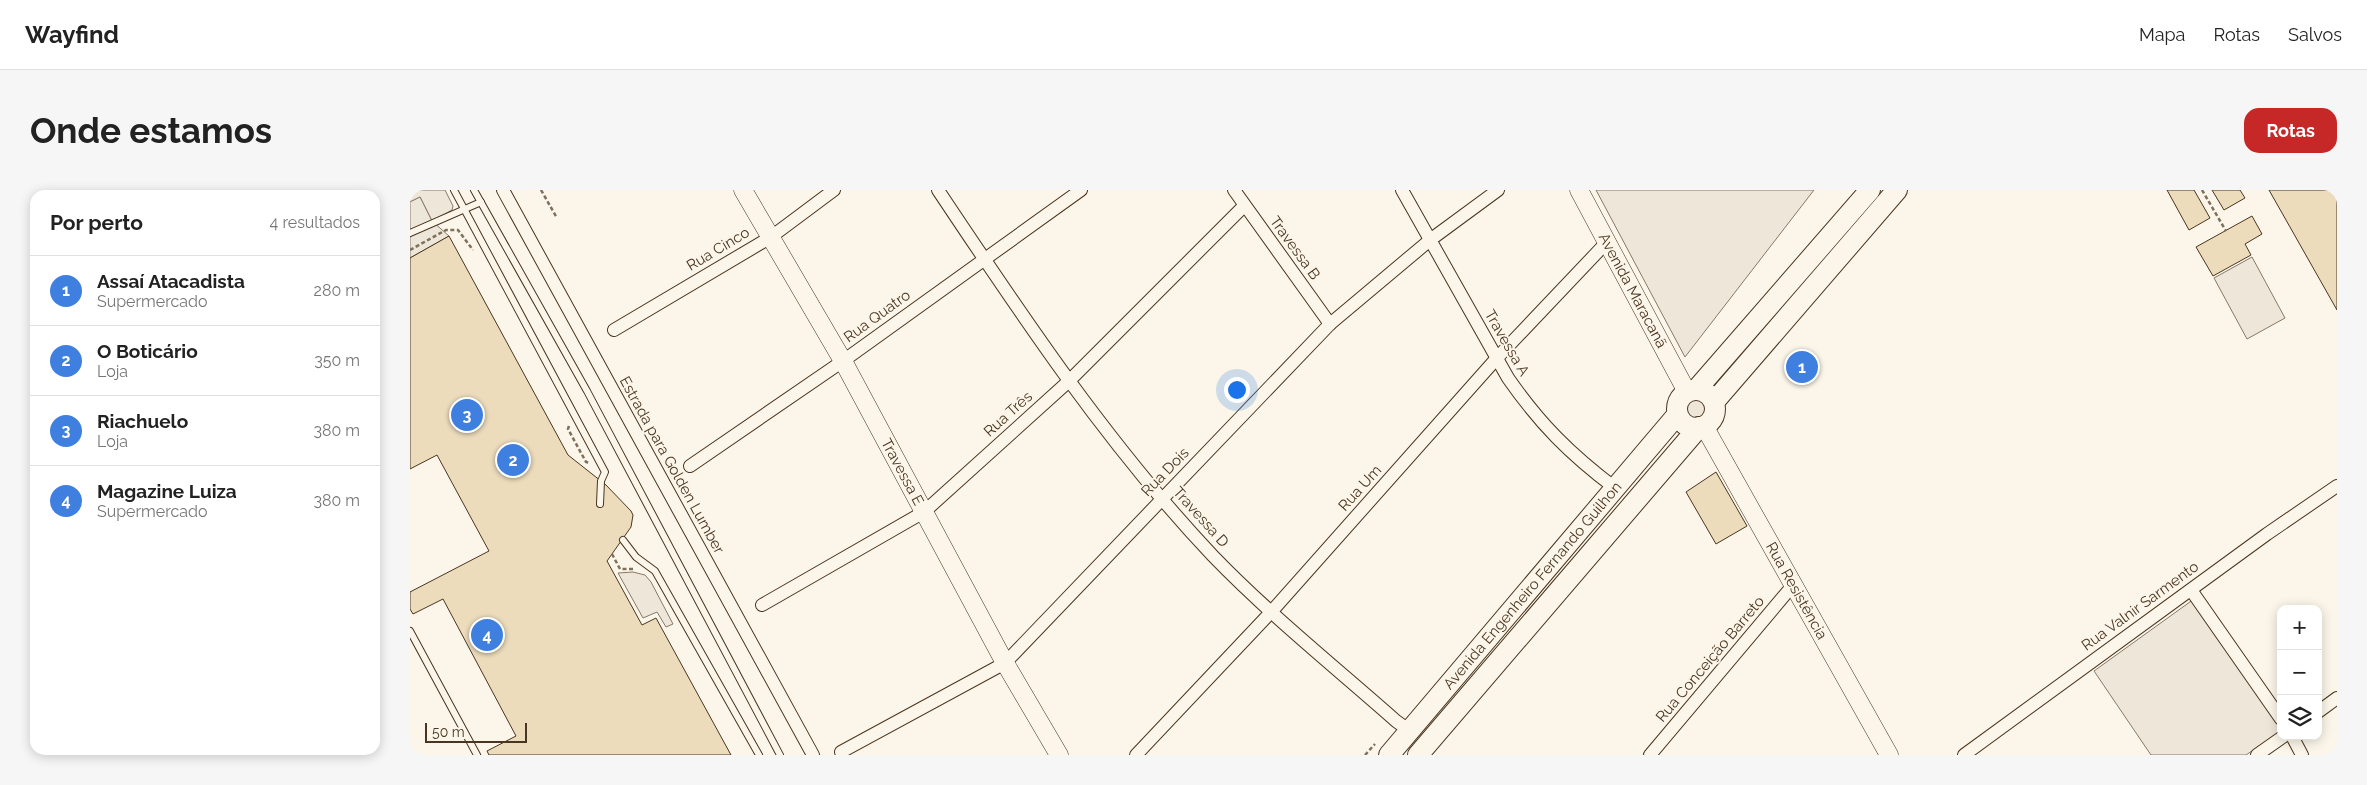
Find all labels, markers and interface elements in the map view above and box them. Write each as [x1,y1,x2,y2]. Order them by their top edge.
text: Wayfind [25,20,119,49]
text: Mapa [2139,24,2185,45]
text: Rotas [2213,24,2260,45]
text: Salvos [2288,24,2342,45]
button: Rotas [2244,108,2337,153]
text: Onde estamos [30,110,272,151]
text: Por perto [50,210,143,235]
text: 4 resultados [270,213,360,232]
street label: Travessa B [1266,213,1324,283]
street label: Rua Cinco [683,223,753,275]
street label: Avenida Maracanã [1595,230,1671,351]
text: Assaí Atacadista [97,270,245,292]
text: 1 [62,281,70,300]
text: 280 m [314,281,360,300]
street label: Rua Quatro [840,286,914,346]
text: Supermercado [97,292,208,311]
street label: Travessa A [1481,307,1533,379]
text: O Boticário [97,340,198,362]
pin: 1 [1786,348,1818,386]
text: 2 [61,351,71,370]
text: 350 m [314,351,360,370]
text: Loja [97,362,128,381]
street label: Estrada para Golden Lumber [616,373,729,557]
your location [1224,377,1250,403]
street label: Rua Três [980,388,1036,440]
pin: 3 [451,396,483,434]
text: Riachuelo [97,410,188,432]
text: 3 [62,421,70,440]
text: 380 m [313,421,360,440]
text: Loja [97,432,128,451]
street label: Travessa E [877,435,928,508]
pin: 2 [497,441,529,479]
street label: Rua Dois [1137,444,1193,500]
street label: Rua Um [1335,461,1385,515]
street label: Avenida Engenheiro Fernando Guilhon [1439,478,1626,693]
text: Magazine Luiza [97,480,237,502]
street label: Travessa D [1169,483,1233,551]
text: 4 [61,491,71,510]
text: 380 m [313,491,360,510]
text: Supermercado [97,502,208,521]
street label: Rua Resistência [1762,539,1831,643]
street label: Rua Valnir Sarmento [2078,557,2202,654]
street label: Rua Conceição Barreto [1652,592,1768,726]
map controls [2277,605,2322,740]
button: + [2277,605,2322,650]
pin: 4 [471,616,503,654]
button: − [2277,650,2322,695]
button: layers [2277,695,2322,740]
scale bar [425,720,528,743]
text: 50 m [432,724,465,740]

